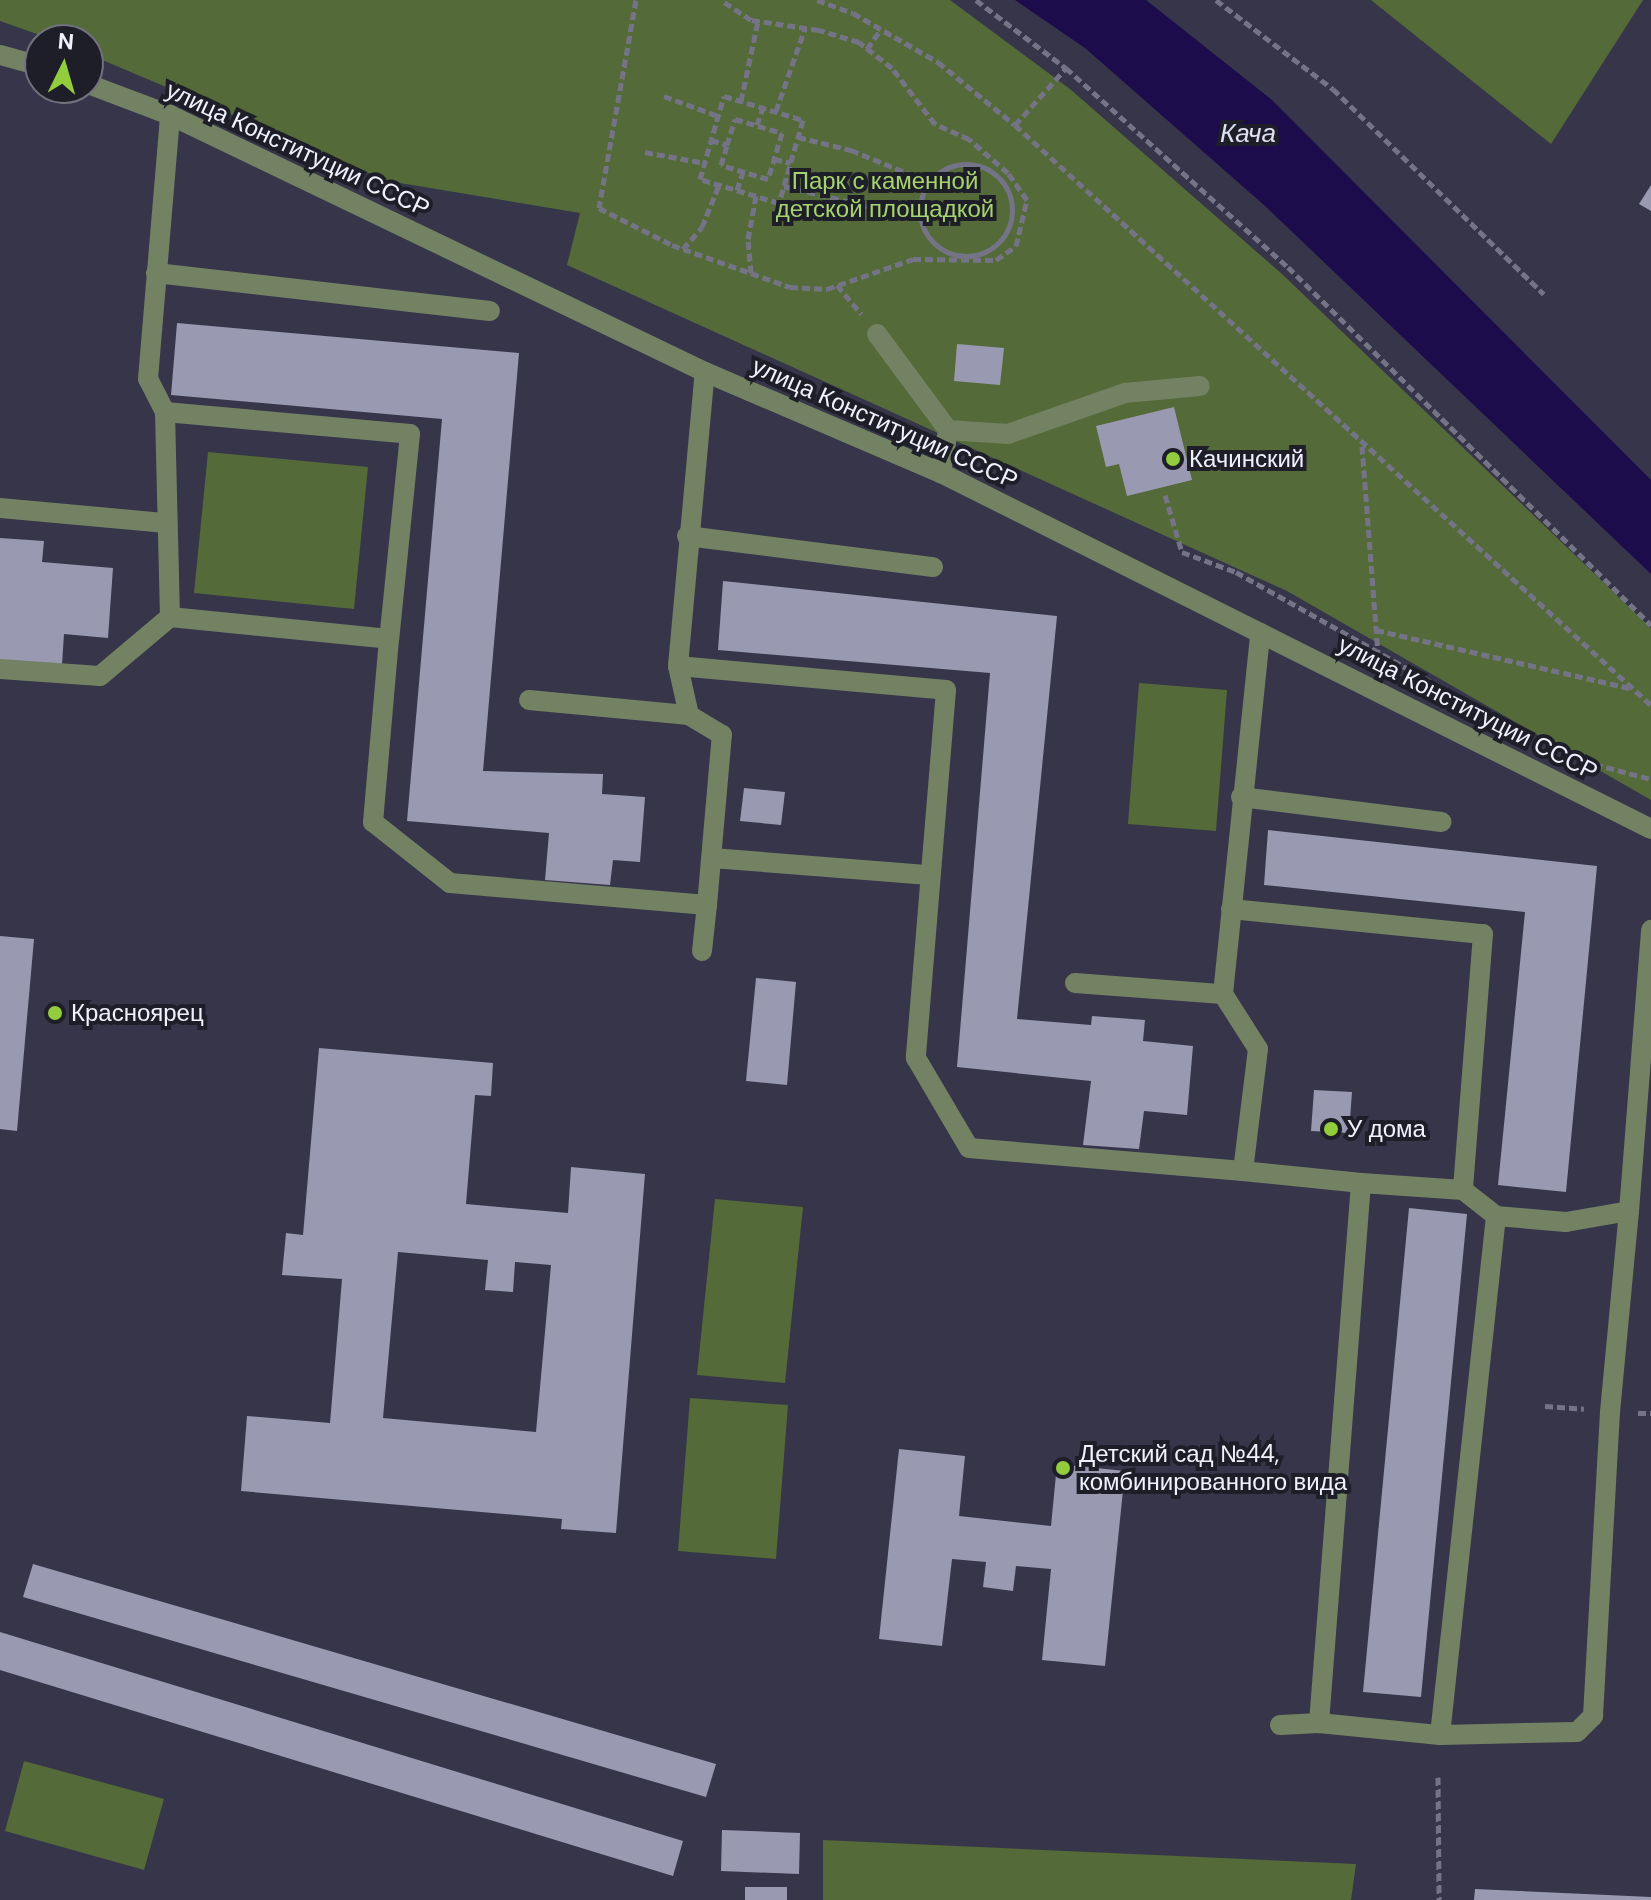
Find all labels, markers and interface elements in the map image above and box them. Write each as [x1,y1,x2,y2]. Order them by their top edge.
north arrow [24,24,104,104]
text: N [57,26,75,57]
street label: улица Конституции СССР [162,75,434,223]
water label: Кача [1220,118,1276,150]
park label: Парк с каменной детской площадкой [776,167,994,223]
street label: улица Конституции СССР [748,351,1022,495]
place label: Качинский [1189,445,1304,473]
marker: Качинский [1164,450,1182,468]
street label: улица Конституции СССР [1333,630,1603,786]
place label: Красноярец [71,999,204,1027]
marker: Красноярец [46,1004,64,1022]
place label: У дома [1347,1115,1426,1143]
marker: У дома [1322,1120,1340,1138]
place label: Детский сад №44, комбинированного вида [1079,1440,1347,1496]
marker: Детский сад №44, комбинированного вида [1054,1459,1072,1477]

